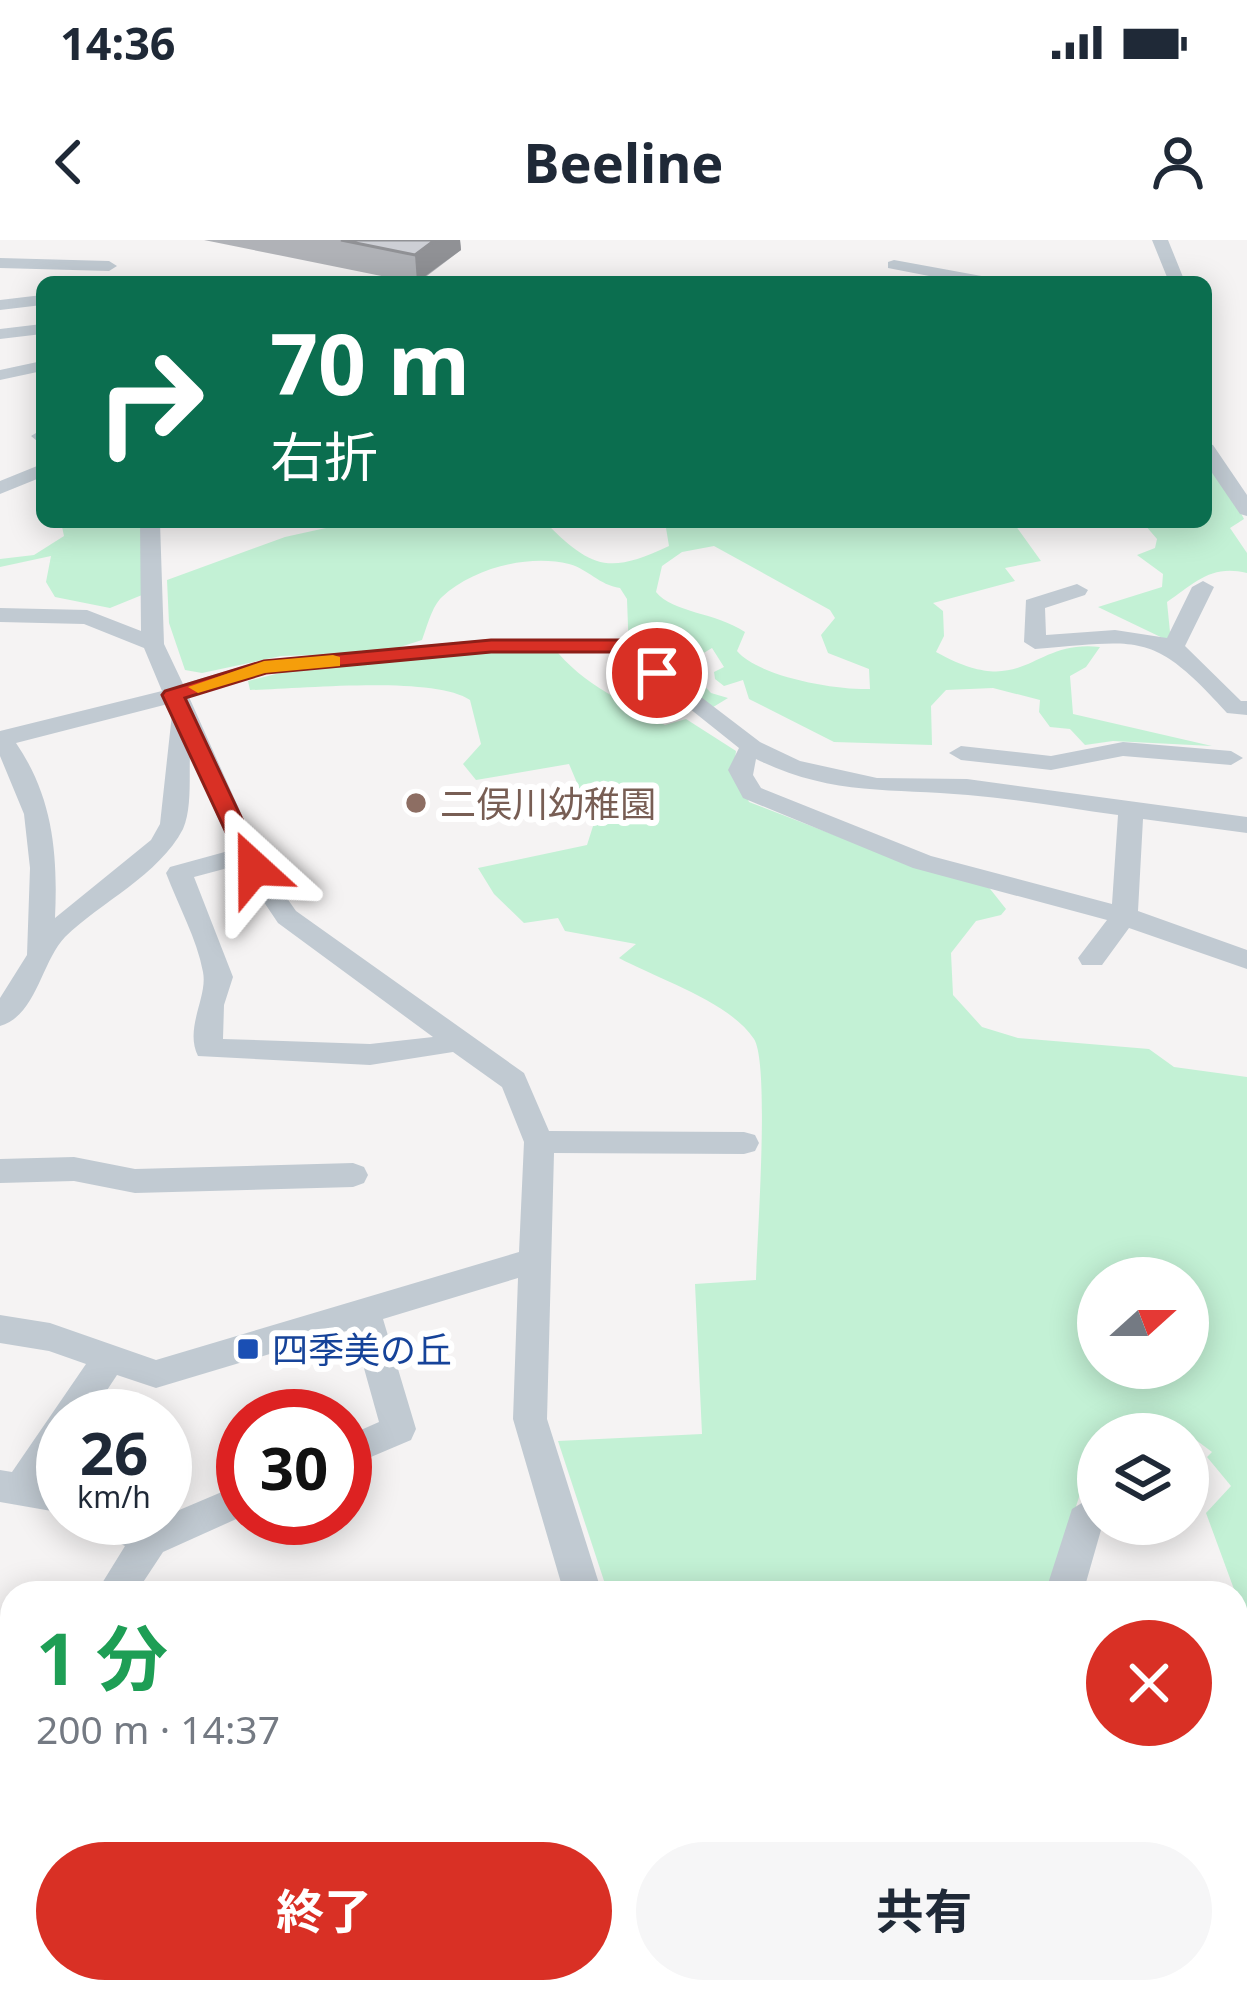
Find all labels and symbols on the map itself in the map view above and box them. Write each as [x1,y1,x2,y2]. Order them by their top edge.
pin [606,622,708,724]
place label: 二俣川幼稚園 [440,779,656,828]
marker: 二俣川幼稚園 [403,790,429,816]
position arrow [191,805,317,931]
north arrow [1077,1257,1209,1389]
place label: 四季美の丘 [272,1325,452,1374]
marker: 四季美の丘 [235,1336,261,1362]
speed limit sign: 30 [216,1389,372,1545]

